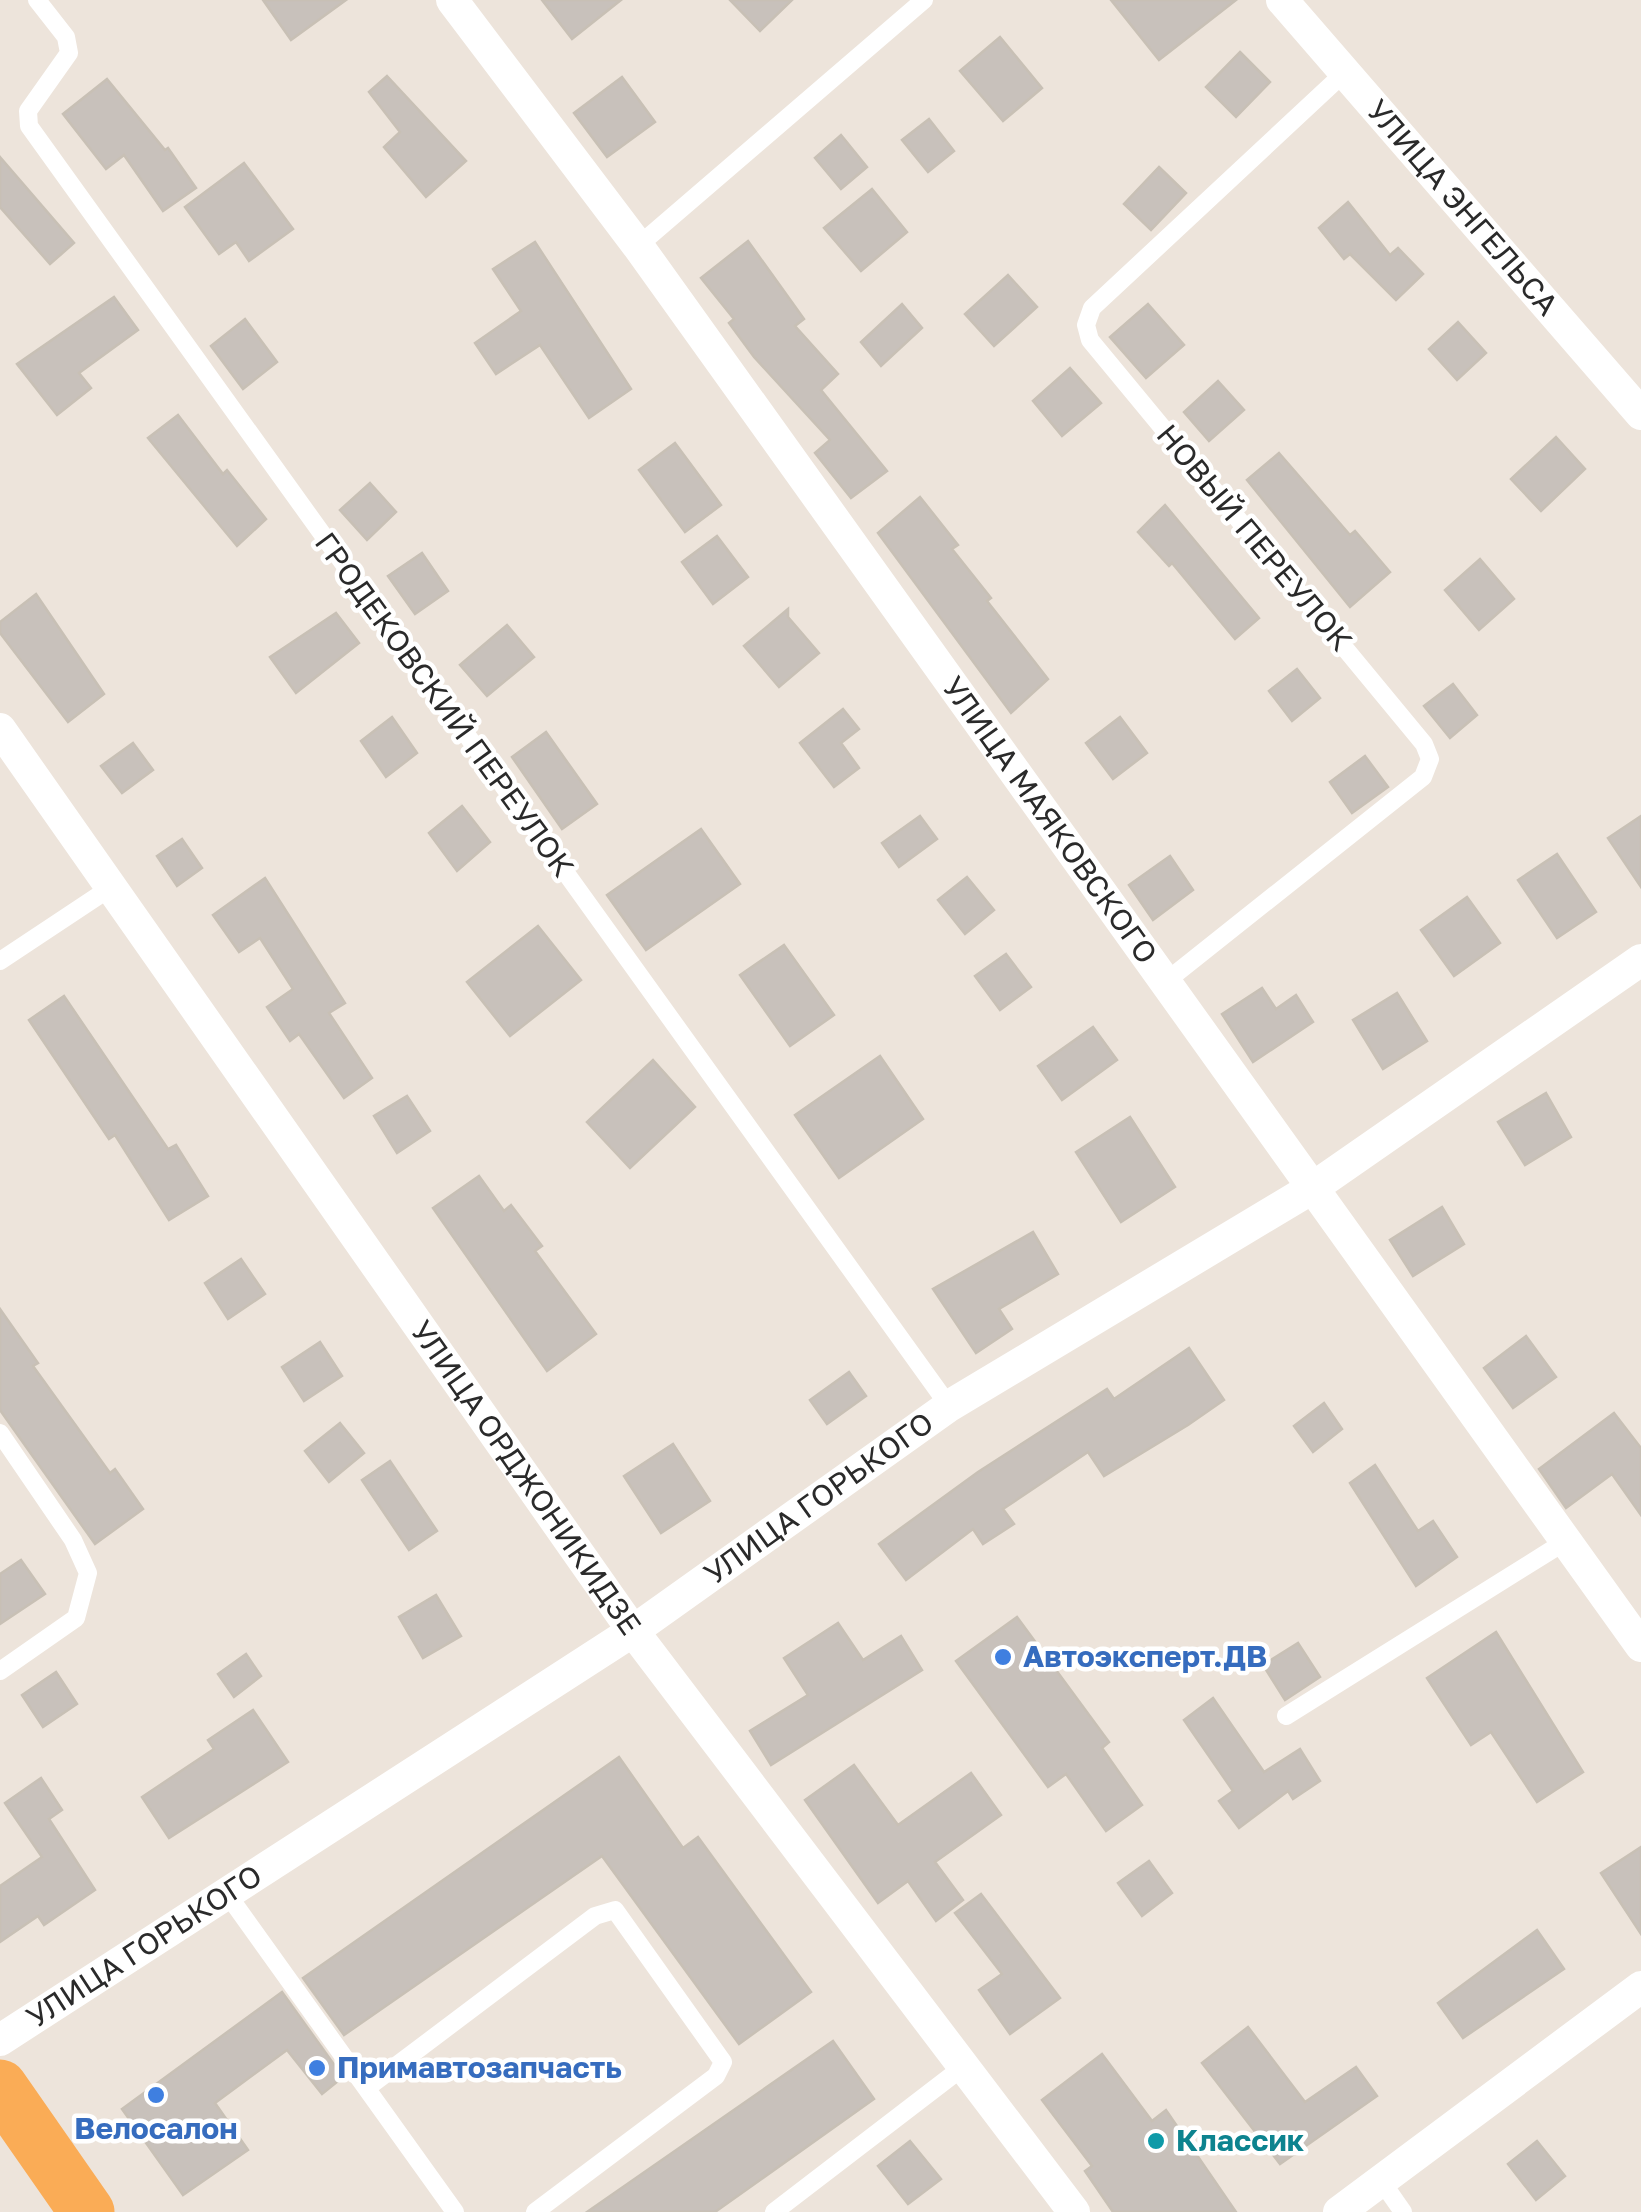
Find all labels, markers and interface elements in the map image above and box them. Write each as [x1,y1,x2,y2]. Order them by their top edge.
street label: УЛИЦА ЭНГЕЛЬСА [1360,92,1566,322]
street label: НОВЫЙ ПЕРЕУЛОК [1150,417,1360,658]
street label: ГРОДЕКОВСКИЙ ПЕРЕУЛОК [308,525,582,884]
street label: УЛИЦА МАЯКОВСКОГО [935,669,1165,970]
street label: УЛИЦА ОРДЖОНИКИДЗЕ [404,1313,649,1641]
street label: УЛИЦА ГОРЬКОГО [697,1404,940,1592]
place label: Автоэксперт.ДВ [1023,1638,1267,1674]
marker: Автоэксперт.ДВ [992,1646,1014,1668]
street label: УЛИЦА ГОРЬКОГО [20,1857,268,2035]
place label: Примавтозапчасть [337,2049,622,2085]
marker: Примавтозапчасть [306,2057,328,2079]
marker: Велосалон [145,2084,167,2106]
place label: Велосалон [74,2110,238,2146]
place label: Классик [1176,2122,1305,2158]
marker: Классик [1145,2130,1167,2152]

